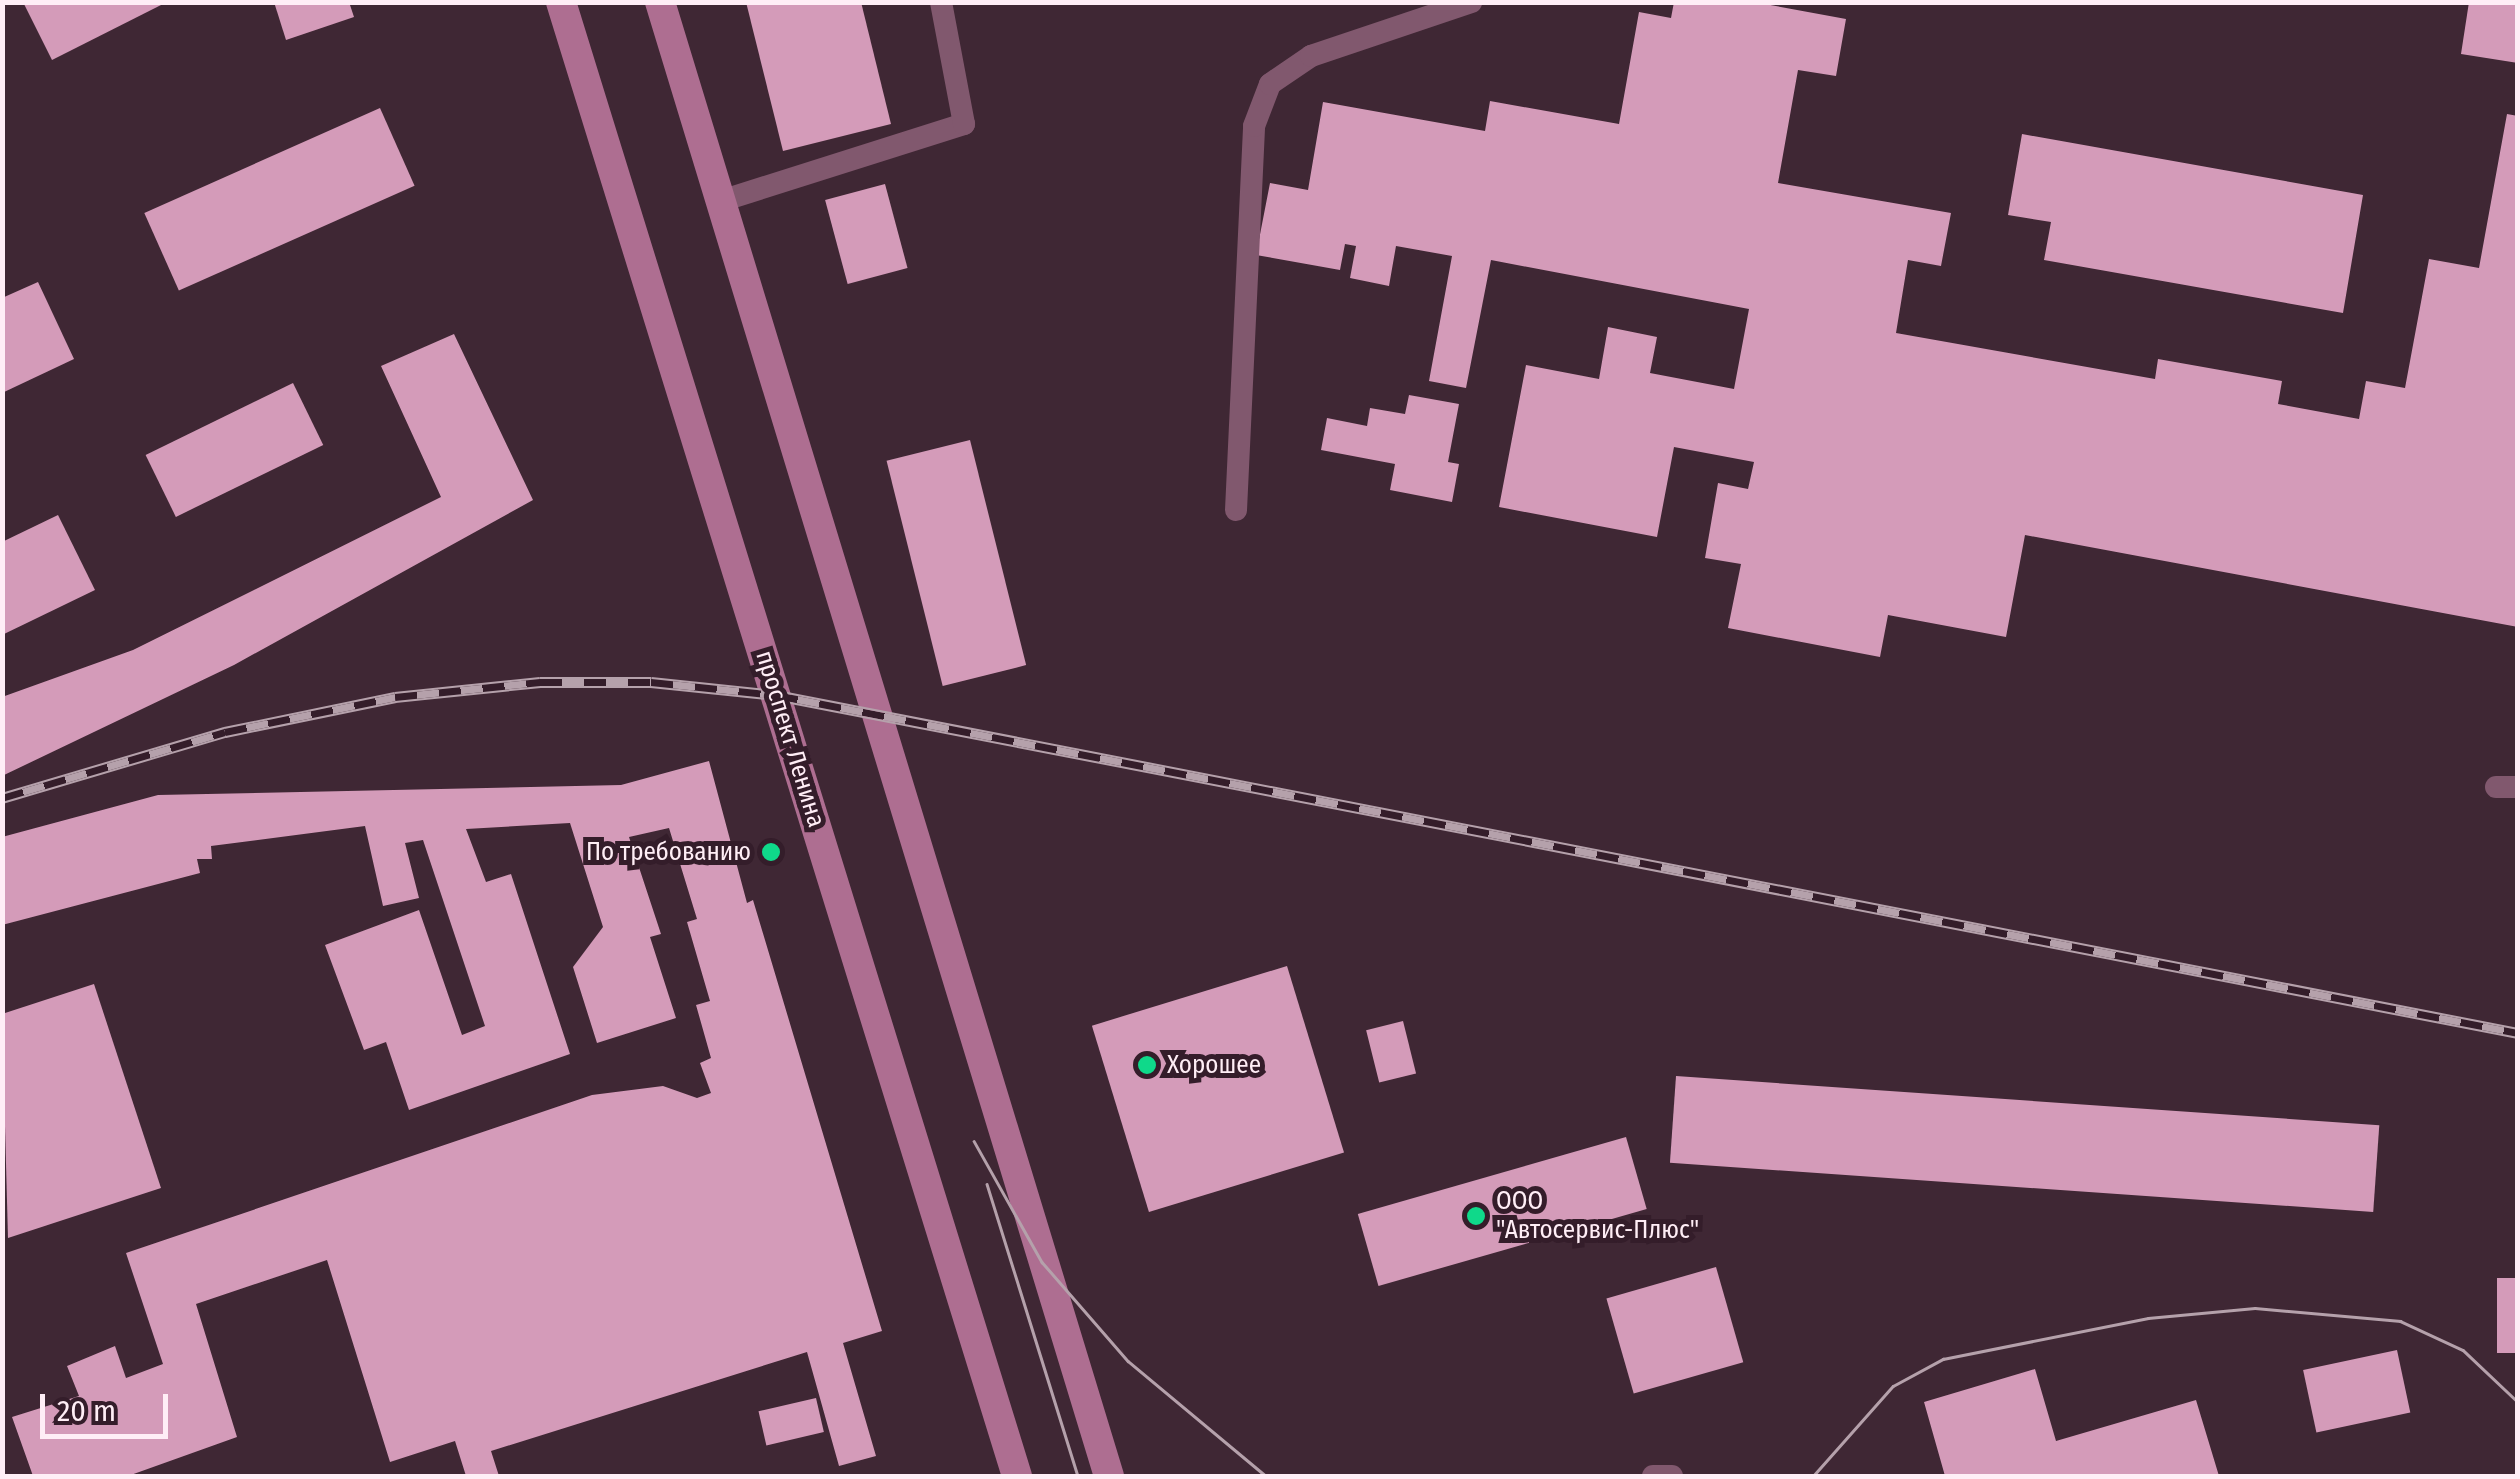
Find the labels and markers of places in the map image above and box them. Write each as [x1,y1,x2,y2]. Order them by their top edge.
place label: По требованию [586,837,751,867]
marker: По требованию [760,841,782,863]
place label: Хорошее [1167,1050,1261,1080]
marker: Хорошее [1136,1054,1158,1076]
place label: ООО "Автосервис-Плюс" [1496,1187,1699,1246]
marker: ООО "Автосервис-Плюс" [1465,1205,1487,1227]

